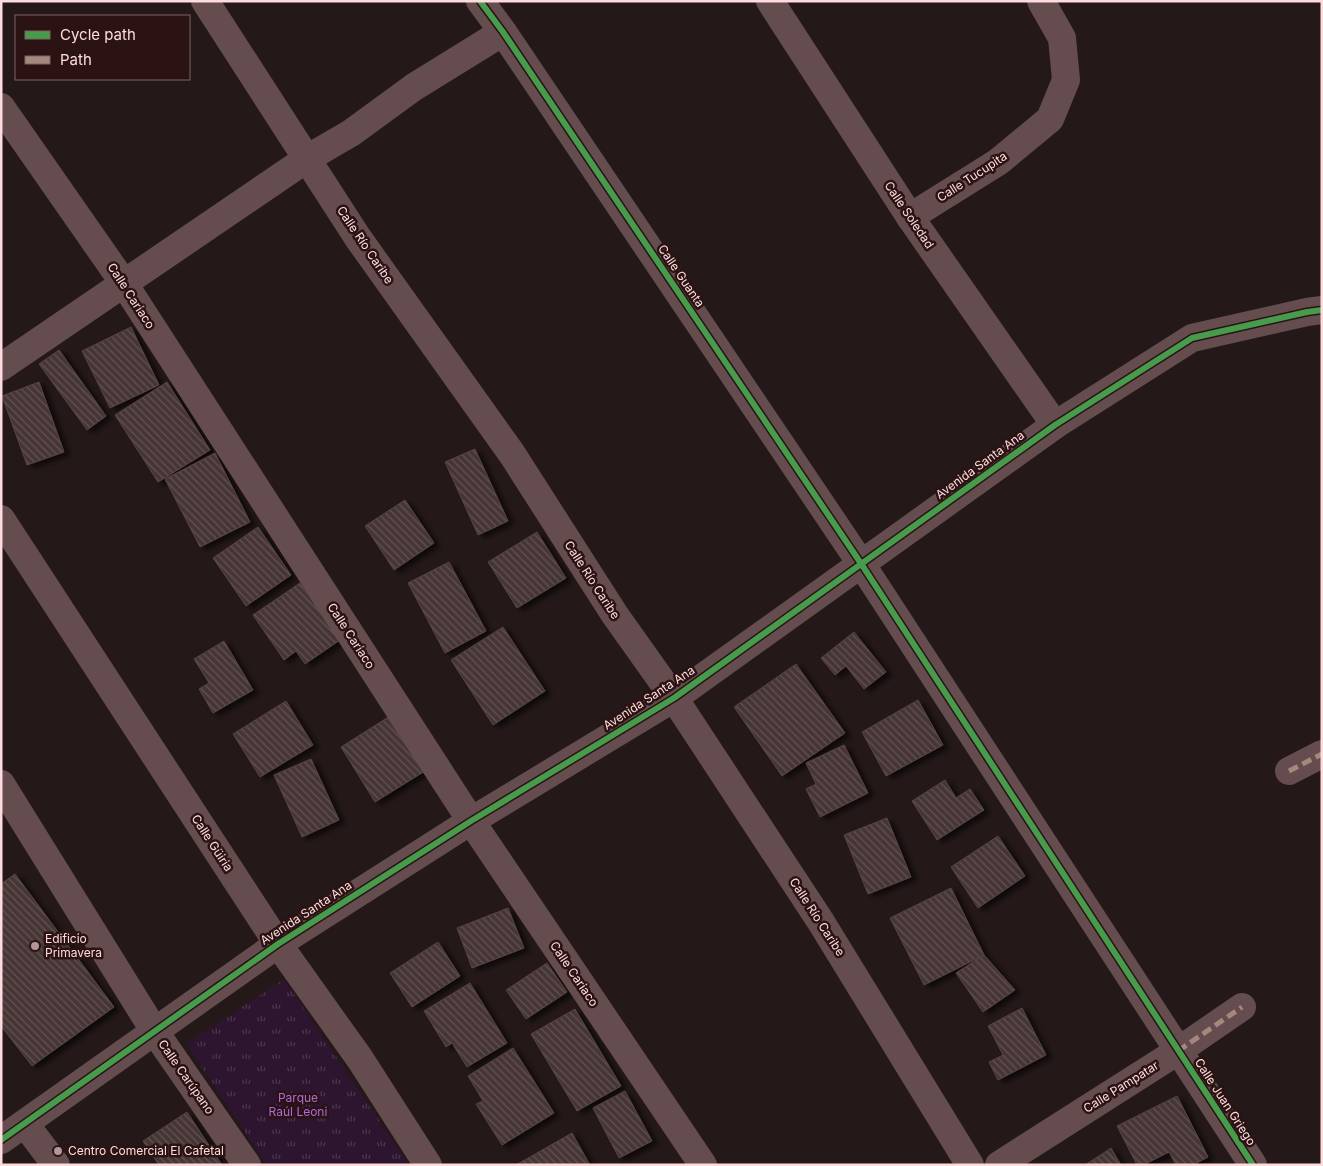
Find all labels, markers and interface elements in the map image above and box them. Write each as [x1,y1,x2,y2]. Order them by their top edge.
legend [15,15,190,80]
text: Cycle path [60,25,136,44]
text: Path [60,50,92,69]
street label: Calle Tucupita [934,148,1010,205]
street label: Calle Soledad [881,178,937,251]
street label: Calle Río Caribe [334,203,397,286]
street label: Calle Guanta [655,242,708,310]
street label: Calle Cariaco [105,260,158,332]
street label: Avenida Santa Ana [932,427,1027,502]
street label: Calle Río Caribe [562,538,623,622]
street label: Calle Cariaco [325,600,378,672]
street label: Avenida Santa Ana [600,662,697,733]
street label: Calle Güiria [188,811,236,874]
street label: Calle Río Caribe [787,875,848,959]
street label: Avenida Santa Ana [257,877,354,948]
place label: Edificio Primavera [45,931,102,960]
street label: Calle Cariaco [547,938,602,1009]
marker: Edificio Primavera [29,940,41,952]
street label: Calle Carúpano [155,1037,218,1117]
street label: Calle Juan Griego [1192,1055,1259,1148]
street label: Calle Pampatar [1080,1057,1162,1116]
park label: Parque Raúl Leoni [269,1090,327,1119]
place label: Centro Comercial El Cafetal [68,1143,224,1158]
marker: Centro Comercial El Cafetal [52,1145,64,1157]

